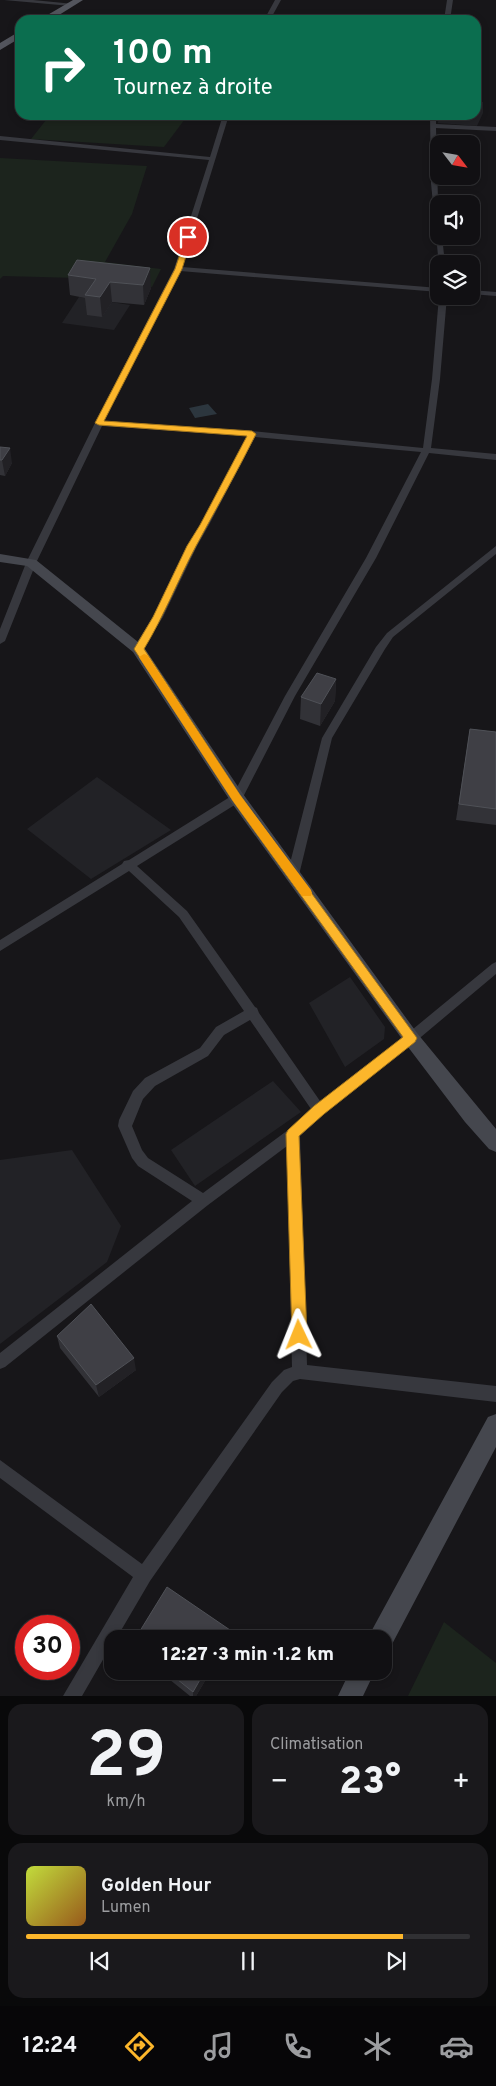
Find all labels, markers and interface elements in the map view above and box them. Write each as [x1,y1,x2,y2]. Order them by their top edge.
text: 100 m [113,32,213,76]
icon: right [30,35,95,100]
text: Tournez à droite [113,75,273,102]
north arrow [430,135,480,185]
map controls [430,135,480,305]
button: sound [430,195,480,245]
pin [167,216,209,258]
icon: arrive [174,223,202,251]
button: layers [430,255,480,305]
position arrow [272,1308,324,1360]
speed limit sign: 30 [15,1615,80,1680]
text: 12:27 · 3 min · 1.2 km [162,1643,334,1667]
text: 29 [86,1718,166,1800]
text: Climatisation [270,1735,363,1755]
text: 23° [339,1759,401,1808]
text: − [270,1765,288,1801]
text: + [452,1765,470,1801]
text: km/h [107,1792,145,1812]
text: Golden Hour [101,1874,212,1898]
text: Lumen [101,1898,151,1918]
icon: previous [86,1947,114,1975]
icon: pause [234,1947,262,1975]
icon: next [382,1947,410,1975]
icon: directions [122,2029,157,2064]
icon: music [201,2029,236,2064]
icon: phone [280,2029,315,2064]
icon: climate [360,2029,395,2064]
icon: car [439,2029,474,2064]
text: 12:24 [22,2033,77,2060]

